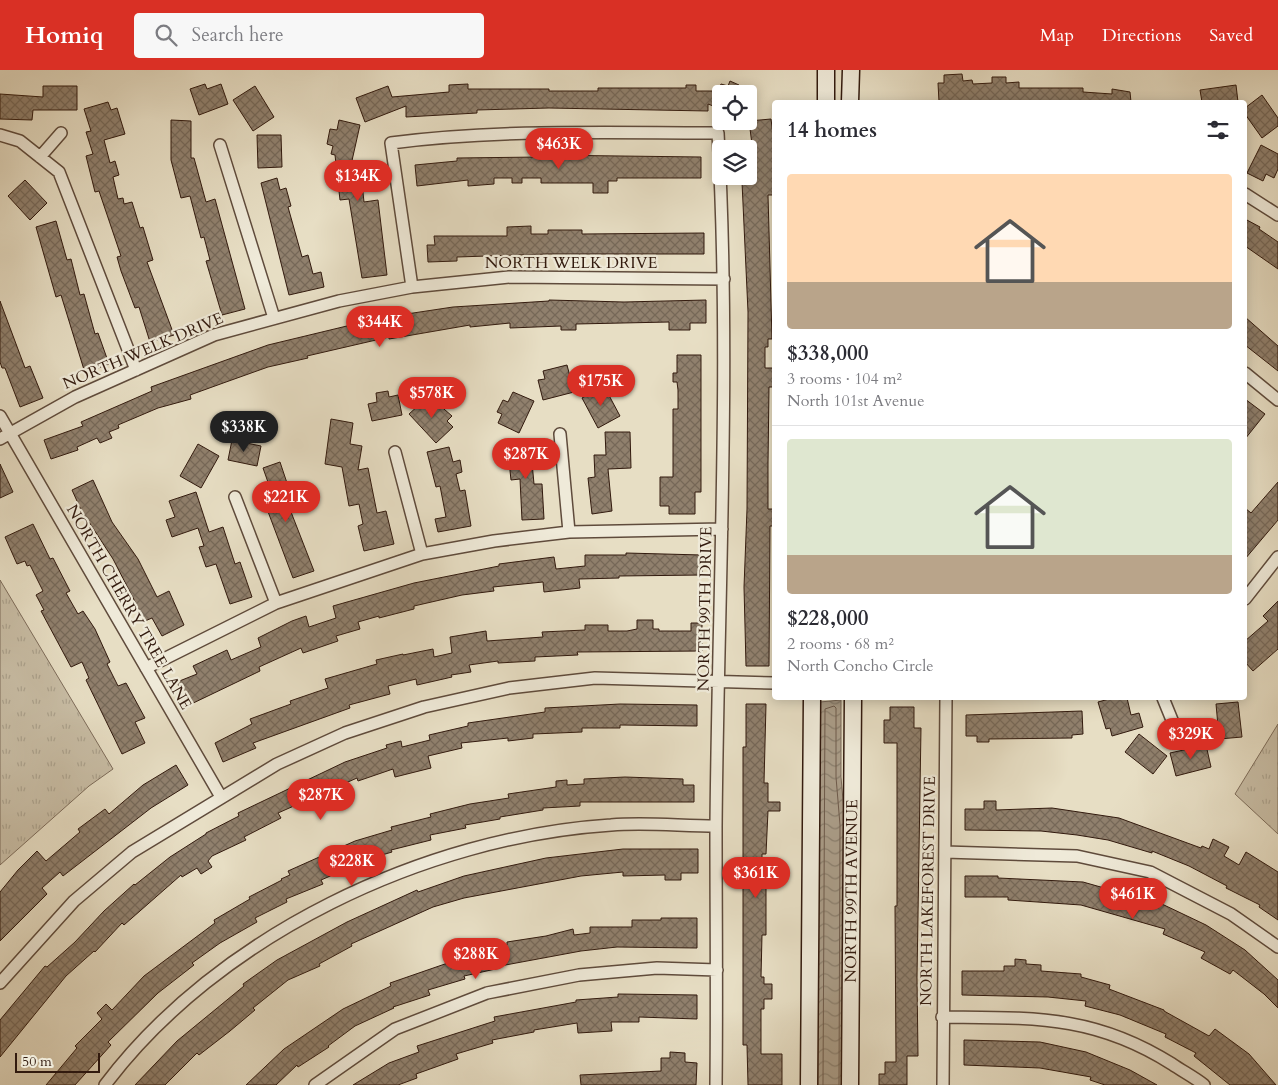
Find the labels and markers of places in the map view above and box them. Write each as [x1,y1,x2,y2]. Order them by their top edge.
pin: $463K [524,128,594,170]
pin: $134K [323,160,393,202]
pin: $344K [345,306,415,348]
pin: $175K [566,364,636,407]
pin: $578K [397,376,467,419]
pin: $338K [209,410,279,453]
pin: $287K [491,438,561,480]
pin: $221K [251,480,321,523]
pin: $329K [1156,718,1226,760]
pin: $287K [286,778,356,821]
pin: $228K [317,844,387,887]
pin: $361K [721,856,791,899]
pin: $461K [1098,878,1168,920]
pin: $288K [441,938,511,980]

